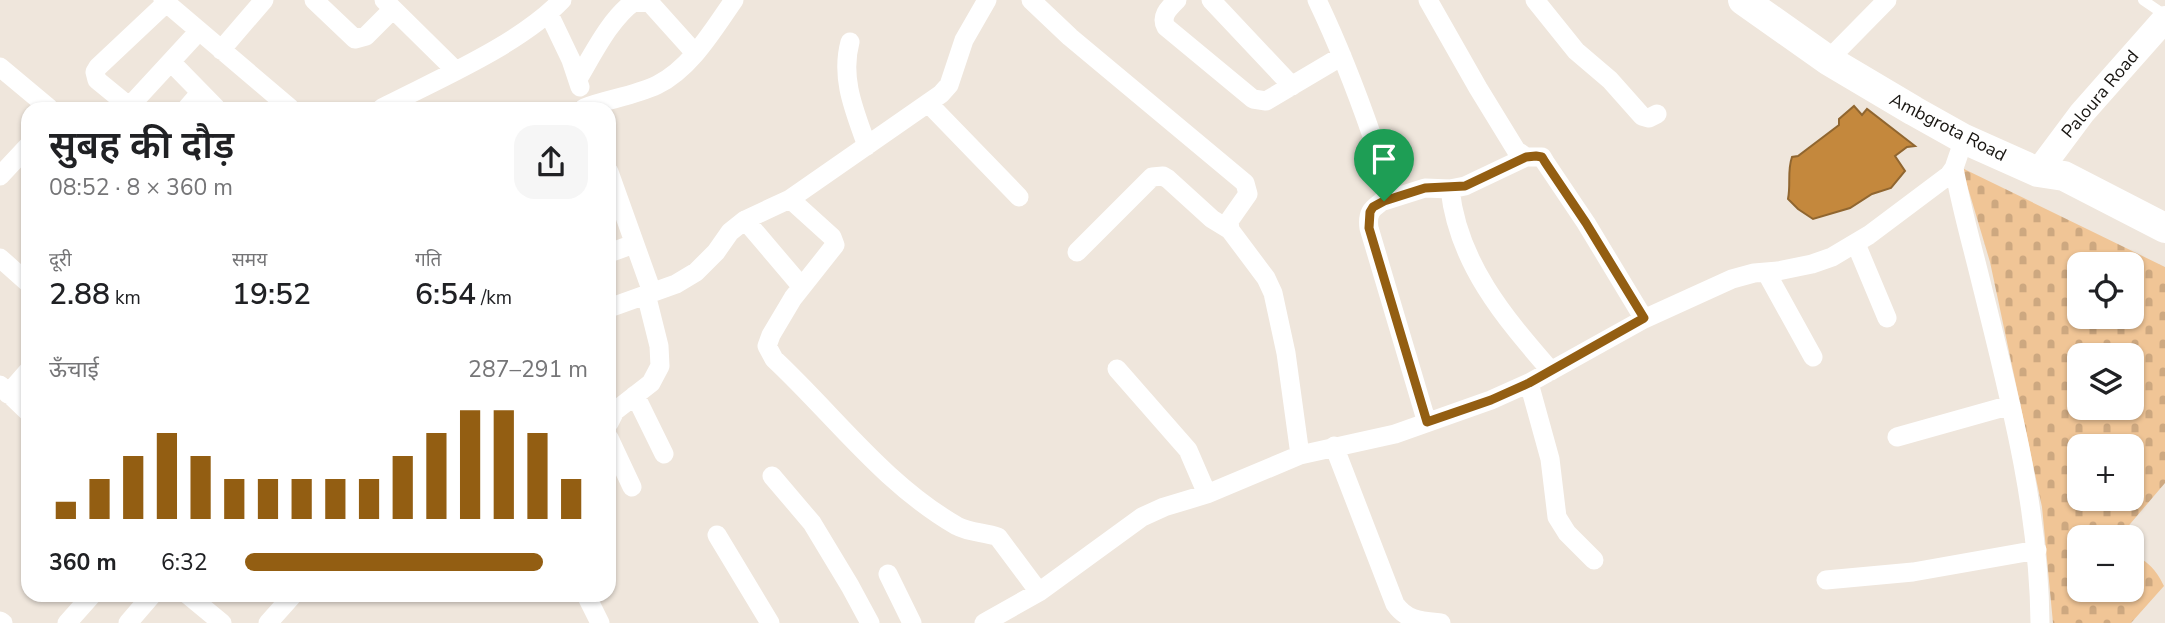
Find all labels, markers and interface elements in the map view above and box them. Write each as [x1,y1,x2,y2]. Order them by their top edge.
street label: Paloura Road [2056,45,2144,143]
street label: Ambgrota Road [1885,87,2011,167]
text: सुबह की दौड़ [49,120,234,171]
button: share [514,125,588,199]
pin [1354,129,1414,201]
icon: arrive [1365,140,1403,178]
text: 08:52 · 8 × 360 m [49,172,233,203]
text: दूरी [49,247,72,273]
text: समय [232,247,267,273]
text: गति [415,247,441,273]
map controls [2067,252,2144,602]
button: locate [2067,252,2144,329]
text: 2.88 [49,274,110,315]
text: 19:52 [232,274,311,315]
text: 6:54 [415,274,476,315]
text: km [110,285,141,311]
text: /km [476,285,512,311]
button: layers [2067,343,2144,420]
text: ऊँचाई [49,354,99,385]
text: 287–291 m [468,354,588,385]
button: + [2067,434,2144,511]
button: − [2067,525,2144,602]
text: 360 m [49,547,117,578]
text: 6:32 [161,547,208,578]

